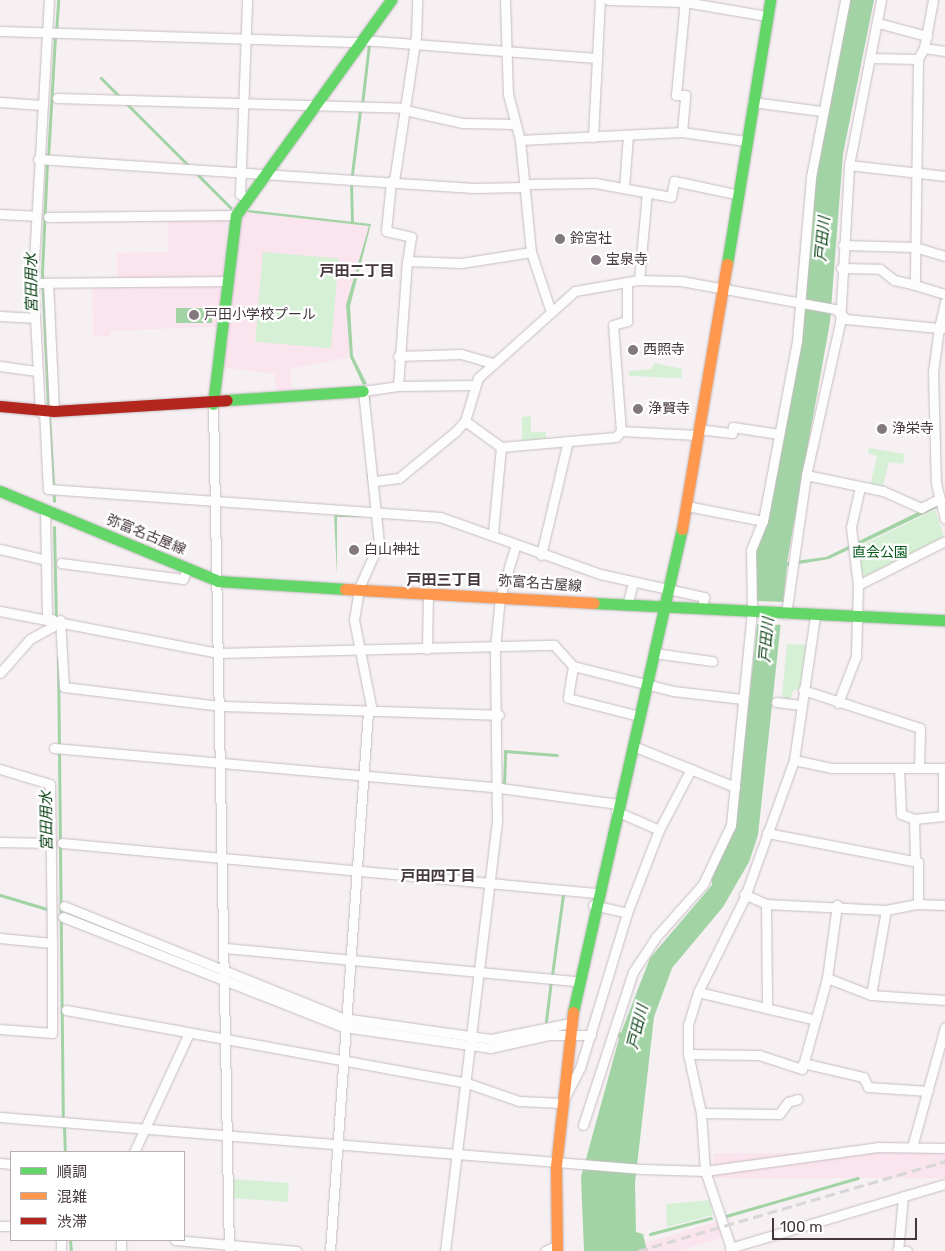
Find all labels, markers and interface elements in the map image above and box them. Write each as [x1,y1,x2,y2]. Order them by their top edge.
water label: 戸田川 [812,216,834,262]
place label: 鈴宮社 [570,231,612,247]
marker: 鈴宮社 [554,233,566,245]
place label: 宝泉寺 [606,252,648,268]
water label: 宮田用水 [22,253,42,313]
marker: 宝泉寺 [590,254,602,266]
district label: 戸田二丁目 [320,263,394,281]
place label: 戸田小学校プール [204,307,316,323]
marker: 戸田小学校プール [188,309,200,321]
place label: 西照寺 [643,342,685,358]
marker: 西照寺 [627,344,639,356]
place label: 浄賢寺 [648,401,690,417]
marker: 浄賢寺 [632,403,644,415]
place label: 浄栄寺 [892,421,934,437]
marker: 浄栄寺 [876,423,888,435]
street label: 弥富名古屋線 [104,511,188,559]
place label: 白山神社 [364,542,420,558]
marker: 白山神社 [348,544,360,556]
park label: 直会公園 [852,545,908,561]
district label: 戸田三丁目 [407,572,481,590]
street label: 弥富名古屋線 [498,573,582,595]
water label: 戸田川 [756,617,778,663]
water label: 宮田用水 [37,791,57,851]
district label: 戸田四丁目 [401,868,475,886]
water label: 戸田川 [624,1003,652,1051]
legend [10,1151,185,1241]
text: 順調 [57,1163,87,1181]
text: 混雑 [57,1188,87,1206]
scale bar [775,1208,920,1240]
text: 渋滞 [57,1213,87,1231]
text: 100 m [780,1218,822,1236]

